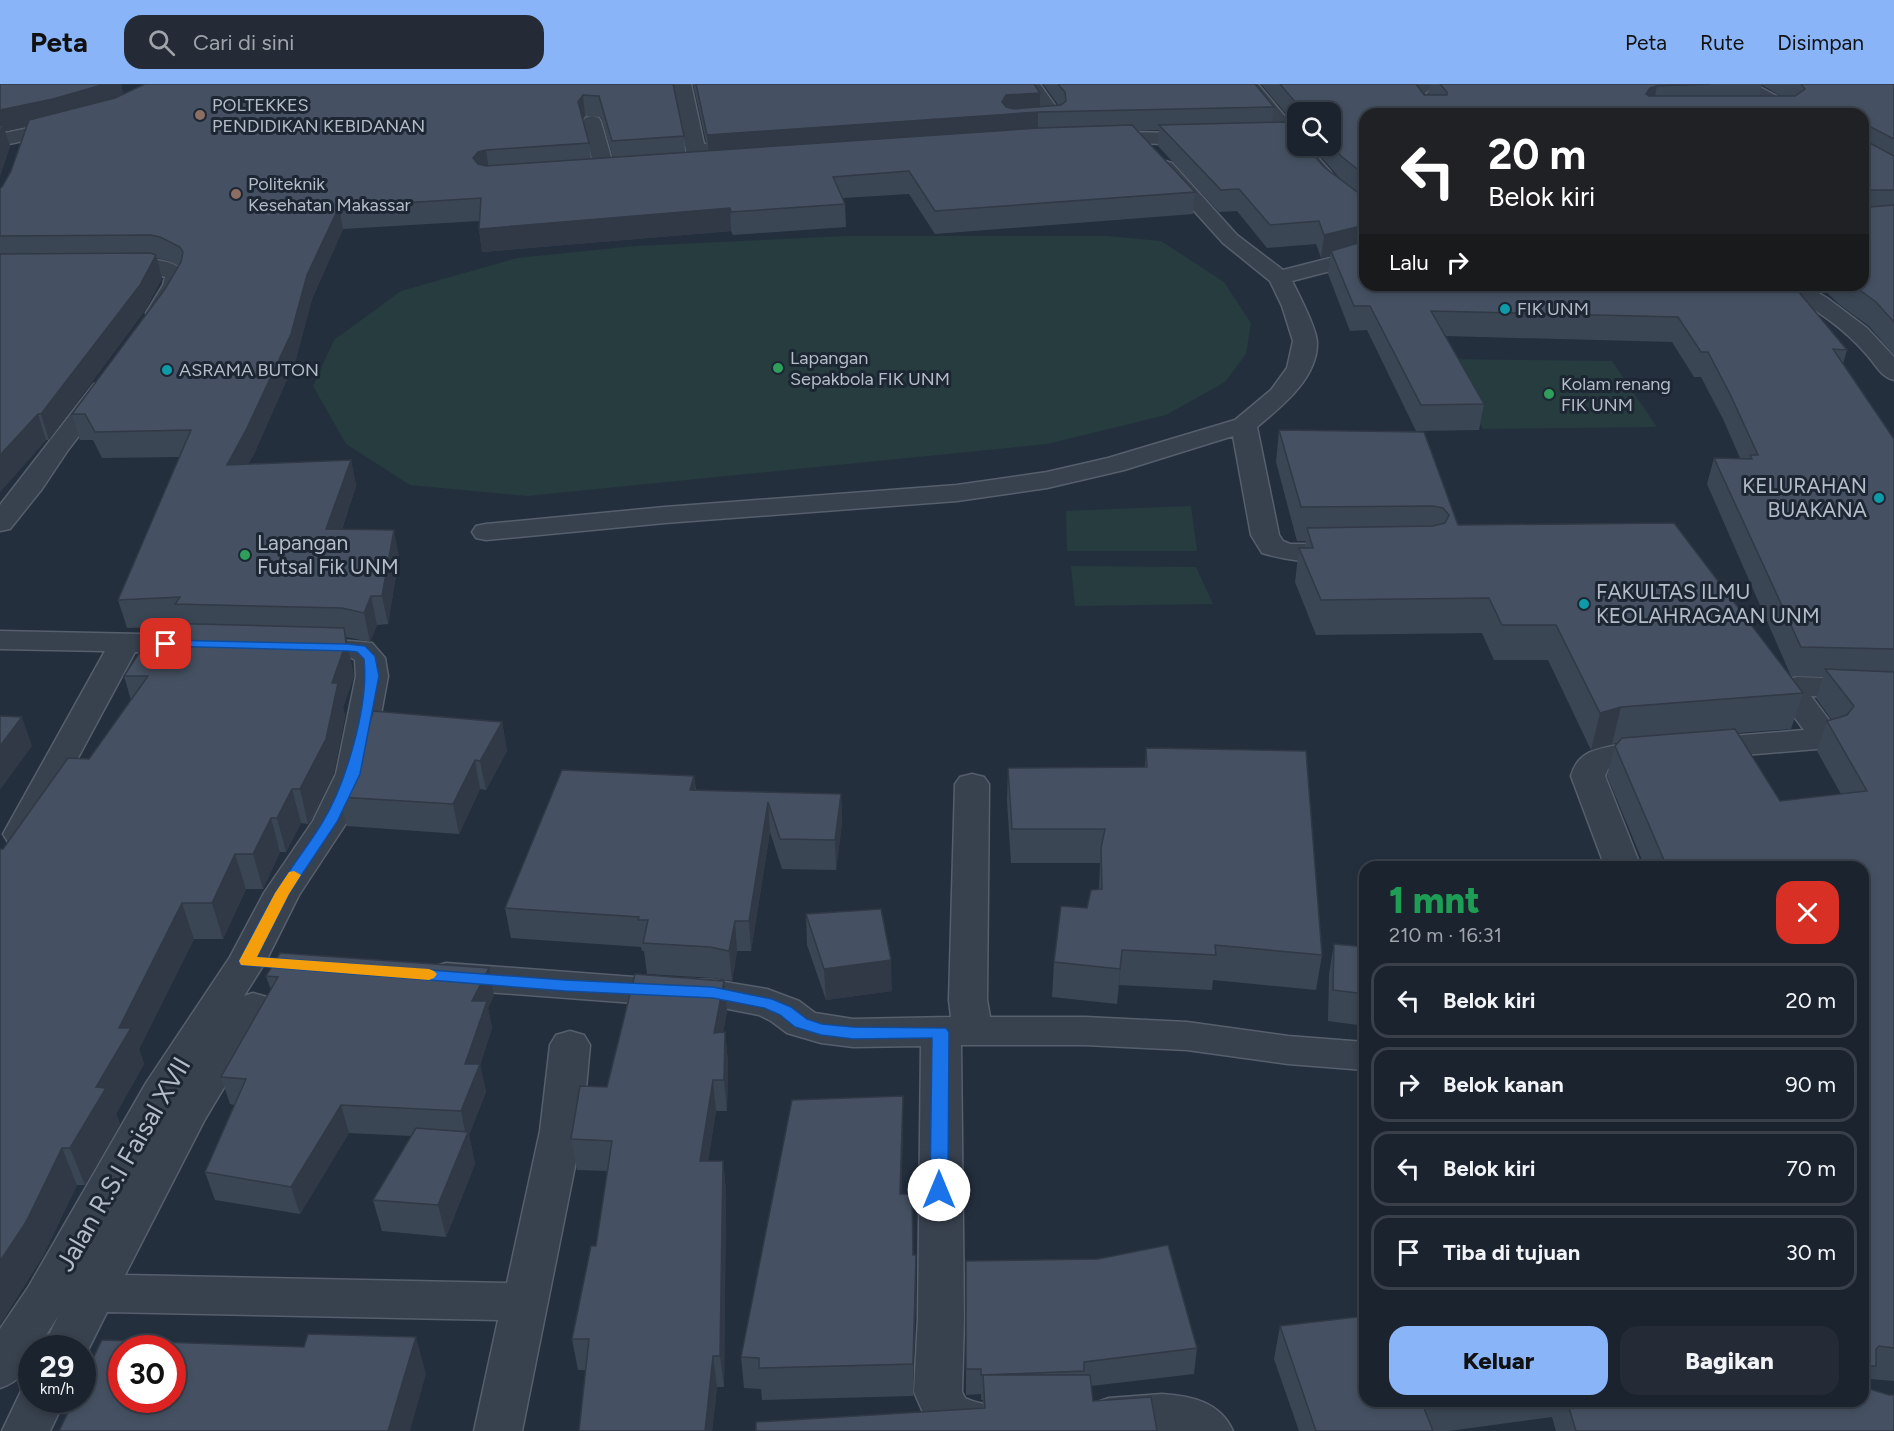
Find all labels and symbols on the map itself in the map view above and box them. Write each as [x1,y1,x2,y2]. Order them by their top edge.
place label: POLTEKKES PENDIDIKAN KEBIDANAN [212,94,425,137]
marker: POLTEKKES PENDIDIKAN KEBIDANAN [193,108,207,122]
place label: Politeknik Kesehatan Makassar [248,173,411,216]
marker: Politeknik Kesehatan Makassar [229,187,243,201]
place label: FIK UNM [1517,298,1589,320]
marker: FIK UNM [1498,302,1512,316]
place label: Lapangan Sepakbola FIK UNM [790,347,950,390]
place label: ASRAMA BUTON [179,359,319,381]
marker: Lapangan Sepakbola FIK UNM [771,361,785,375]
marker: ASRAMA BUTON [160,363,174,377]
place label: Kolam renang FIK UNM [1561,373,1671,416]
marker: Kolam renang FIK UNM [1542,387,1556,401]
place label: KELURAHAN BUAKANA [1742,473,1867,522]
marker: KELURAHAN BUAKANA [1872,491,1886,505]
place label: Lapangan Futsal Fik UNM [257,530,399,579]
marker: Lapangan Futsal Fik UNM [238,548,252,562]
place label: FAKULTAS ILMU KEOLAHRAGAAN UNM [1596,579,1820,628]
marker: FAKULTAS ILMU KEOLAHRAGAAN UNM [1577,597,1591,611]
pin [140,618,191,669]
street label: Jalan R.S.I Faisal XVII [49,1051,197,1277]
position arrow [907,1158,971,1222]
speed limit sign: 30 [108,1335,186,1413]

